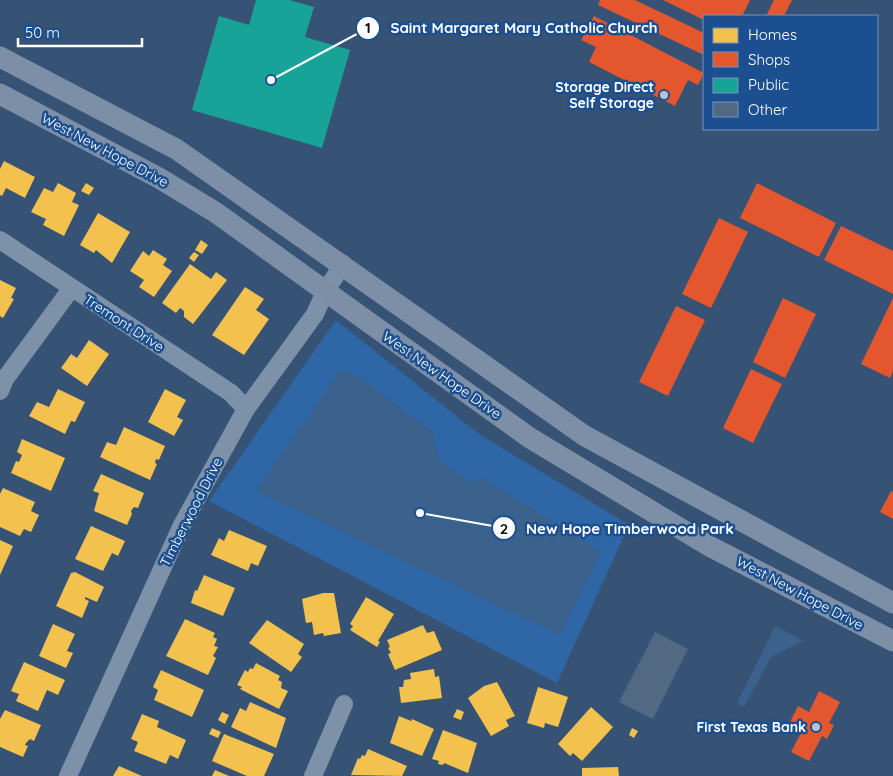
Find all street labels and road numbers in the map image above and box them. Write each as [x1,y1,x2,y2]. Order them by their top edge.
street label: West New Hope Drive [38,109,172,191]
street label: Tremont Drive [80,290,168,356]
street label: West New Hope Drive [379,327,505,423]
street label: Timberwood Drive [156,454,226,570]
street label: West New Hope Drive [733,552,867,634]

